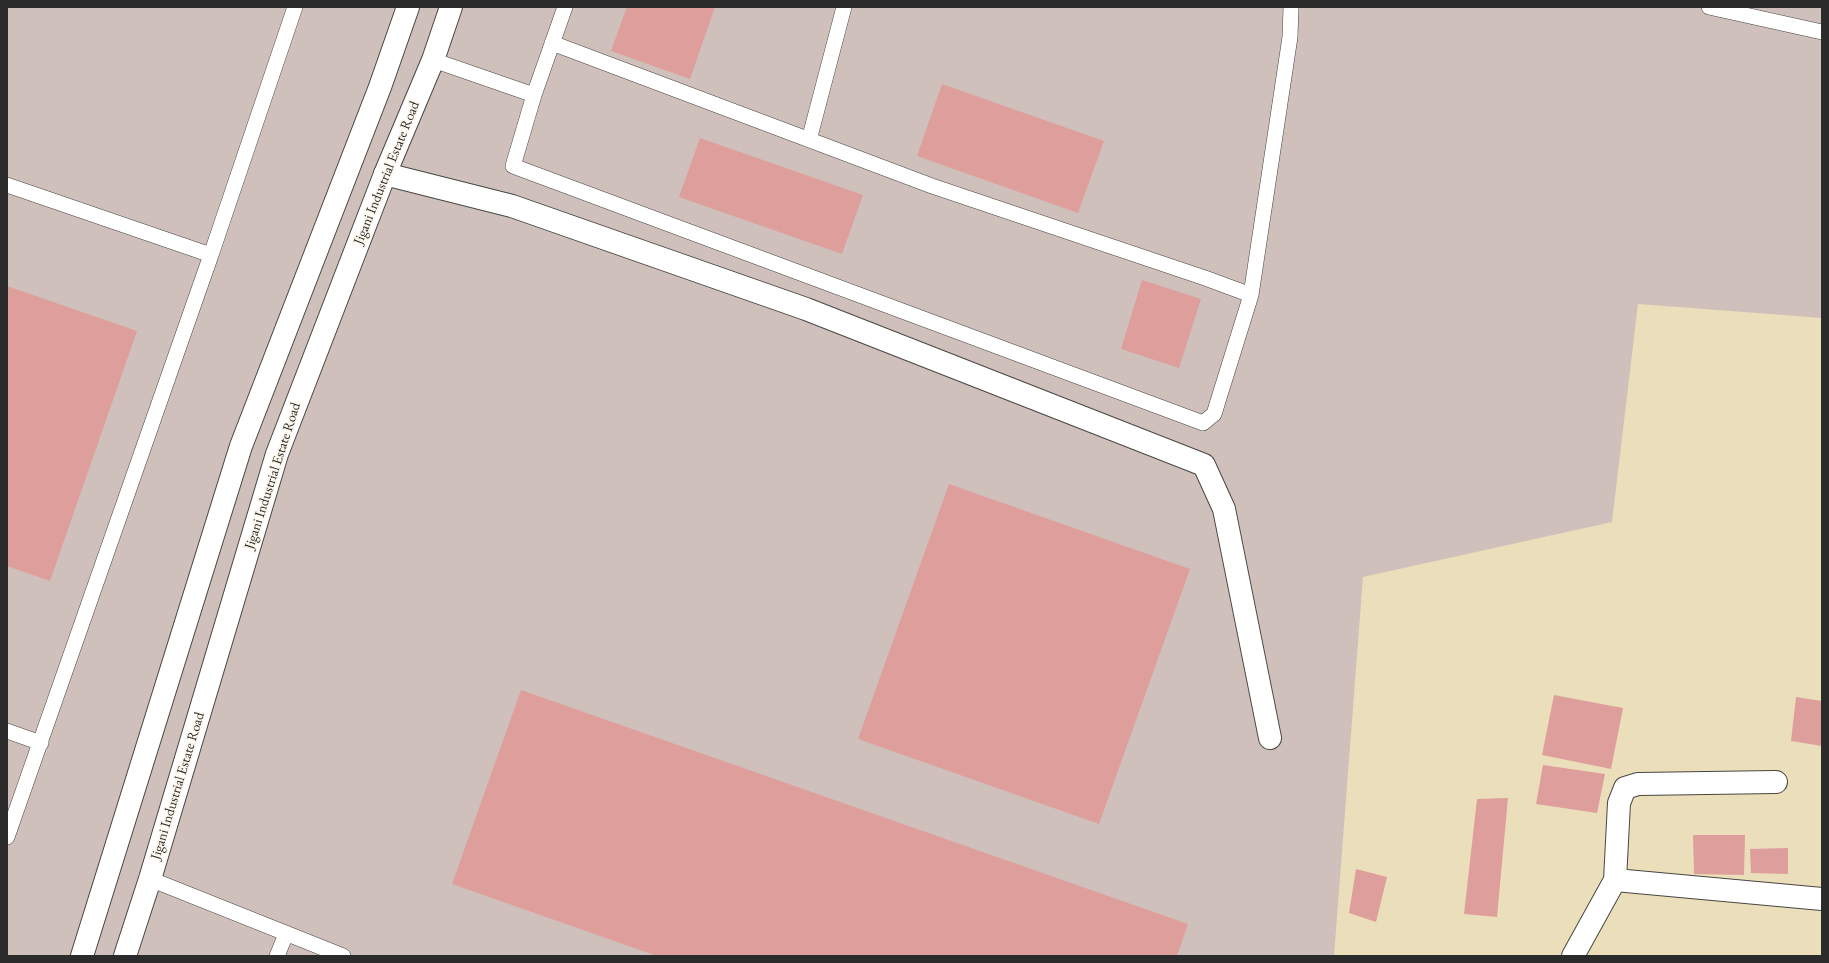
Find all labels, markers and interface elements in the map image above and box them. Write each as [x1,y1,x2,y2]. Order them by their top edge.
street label: Jigani Industrial Estate Road [351,99,423,247]
street label: Jigani Industrial Estate Road [241,401,305,551]
street label: Jigani Industrial Estate Road [148,710,208,862]

